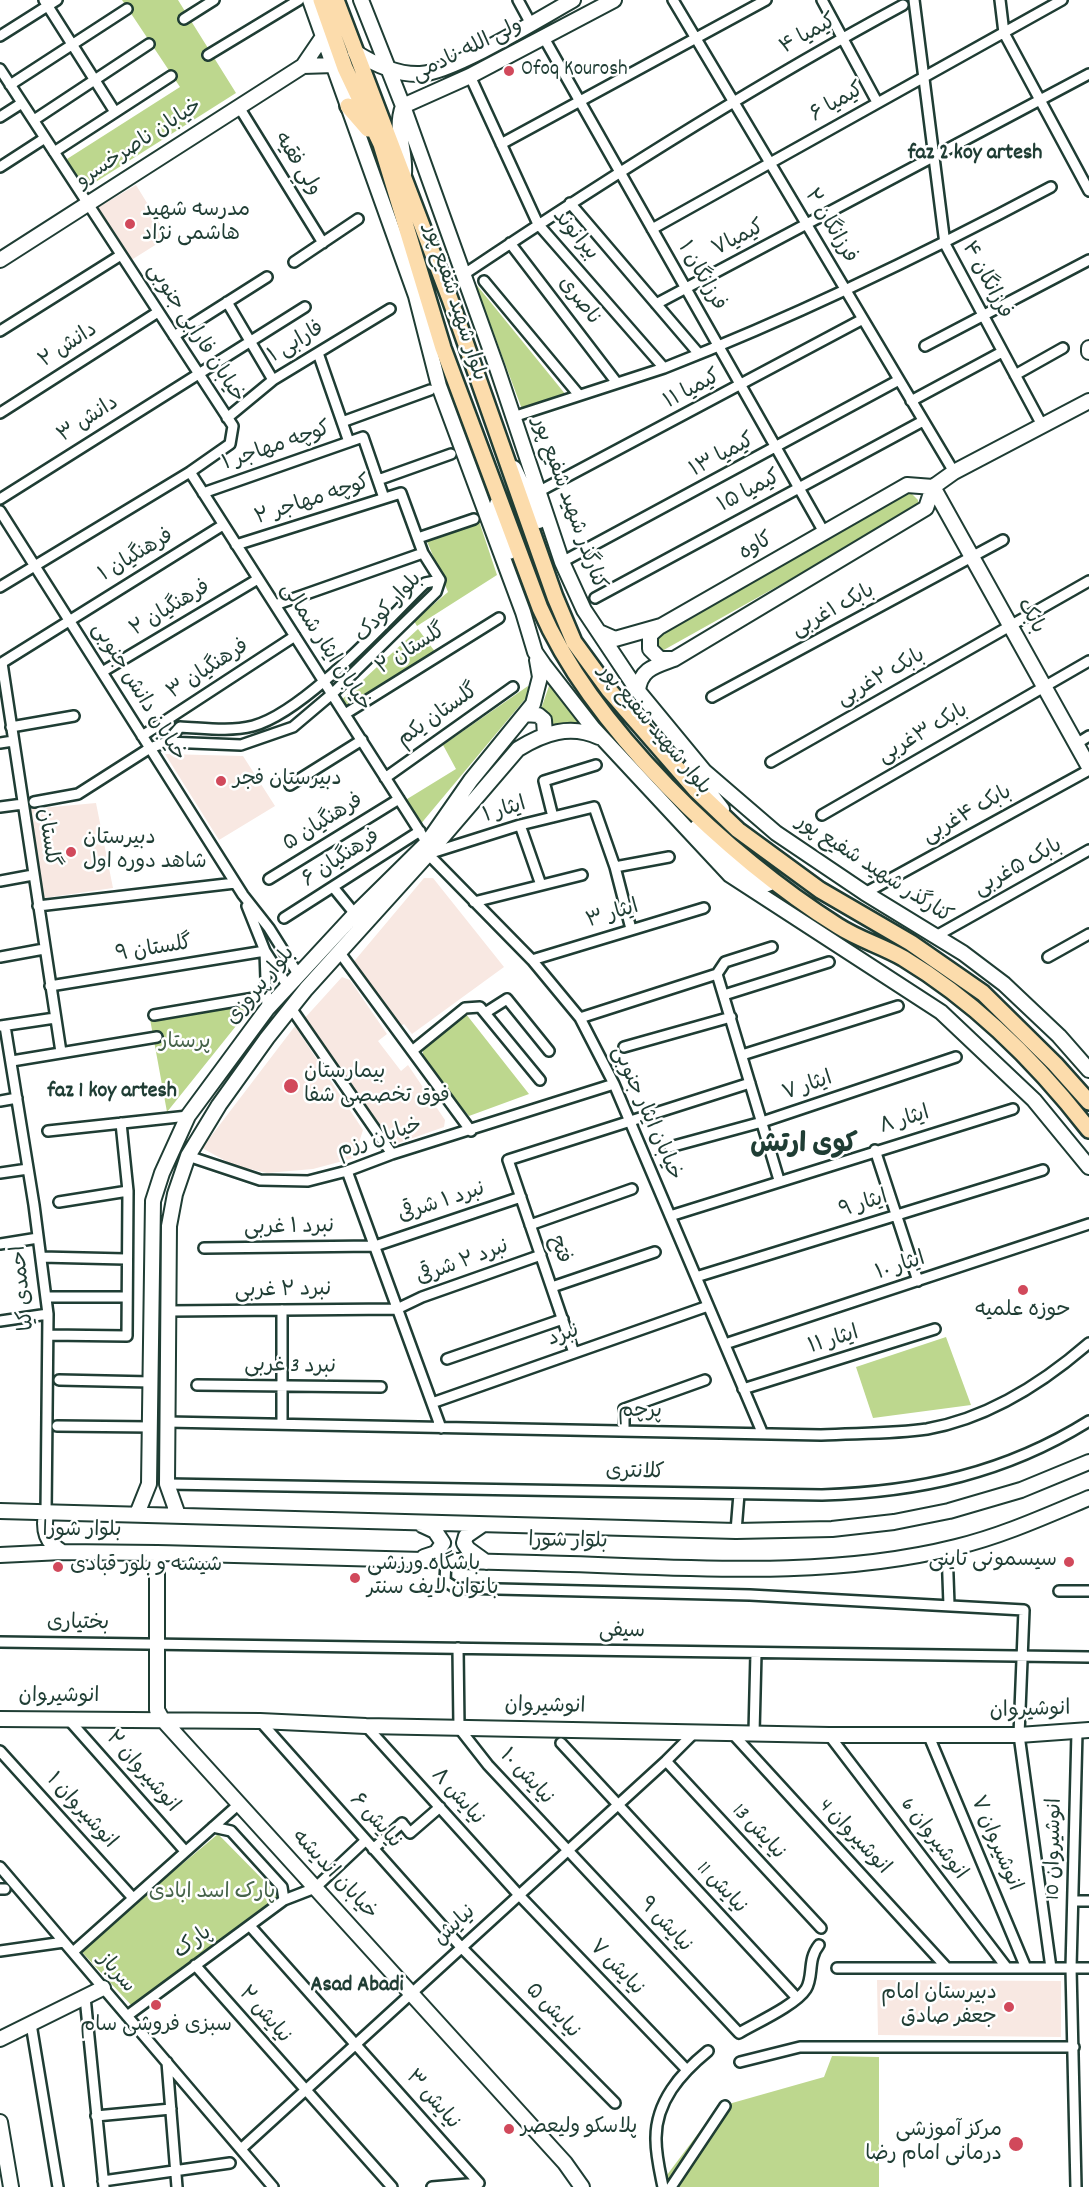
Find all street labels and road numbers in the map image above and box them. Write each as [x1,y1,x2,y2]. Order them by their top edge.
street label: کیمیا ۴ [776,10,842,62]
street label: ولی الله نادمی [409,15,527,89]
street label: کیمیا ۶ [807,79,869,129]
street label: خیابان ناصرخسرو [72,95,208,195]
street label: ولي فقيه [267,129,325,201]
street label: فرزانگان ۲ [797,185,861,269]
street label: بیرانوند [545,205,603,267]
street label: کیمیا۷ [709,216,769,264]
street label: بلوار شهید شفیع پور [416,222,490,384]
street label: فرزانگان ۱ [670,238,730,316]
street label: فرزانگان ۴ [954,238,1016,324]
street label: خیابان فارابی جنوبی [140,260,248,408]
street label: ناصری [551,272,605,332]
street label: فارابی ۱ [264,318,330,370]
street label: دانش ۲ [35,319,103,375]
street label: کیمیا ۱۱ [660,366,726,416]
street label: دانش ۳ [54,392,124,450]
street label: کنارگذر شهید شفیع پور [524,415,610,593]
street label: کوچه مهاجر ۱ [220,418,334,478]
street label: کیمیا ۱۳ [686,429,760,485]
street label: کیمیا ۱۵ [714,466,786,520]
street label: کوچه مهاجر ۲ [252,472,374,532]
street label: فرهنگیان ۱ [95,525,179,589]
street label: کاوه [736,528,778,568]
street label: بلوار کودک [351,569,429,649]
street label: فرهنگیان ۲ [126,576,216,644]
street label: خیابان ایثار شمالی [273,579,375,717]
street label: بابک ۱غربی [788,580,880,644]
street label: بابک [1009,595,1049,639]
street label: خیابان دانش جنوبی [84,619,190,767]
street label: گلستان ۲ [372,620,452,682]
street label: فرهنگیان ۳ [163,635,255,707]
street label: بابک ۲غربی [834,645,930,713]
street label: بلوار شهید شفیع پور [591,660,715,802]
street label: گلستان یکم [394,680,484,754]
street label: بابک ۳غربی [875,699,973,771]
street label: بابک ۴غربی [919,781,1017,851]
street label: فرهنگیان ۵ [279,790,369,858]
street label: ایثار ۱ [480,794,530,830]
street label: گلستان [29,807,63,869]
street label: کنارگذر شهید شفیع پور [790,811,956,931]
street label: فرهنگیان ۶ [298,826,386,894]
street label: بابک ۵غربی [970,834,1068,904]
street label: ایثار ۳ [584,896,642,936]
street label: گلستان ۹ [114,933,194,969]
street label: بلوار پیروزی [222,943,302,1031]
street label: خیابان ایثار جنوبی [604,1043,686,1185]
street label: ایثار ۷ [780,1068,836,1108]
street label: ایثار ۸ [877,1103,933,1141]
street label: خیابان رزم [334,1114,426,1166]
street label: نبرد ۱ شرقی [395,1178,489,1230]
street label: ایثار ۹ [837,1187,891,1225]
street label: نبرد ۱ غربی [244,1216,334,1242]
street label: فتح [542,1233,574,1267]
street label: نبرد ۲ شرقی [413,1236,513,1292]
street label: احمدی کیا [8,1244,42,1332]
street label: ایثار ۱۰ [873,1248,929,1288]
street label: نبرد ۲ غربی [235,1279,331,1305]
street label: نبرد [545,1320,583,1354]
street label: ایثار ۱۱ [806,1322,862,1362]
street label: نبرد 3 غربی [244,1355,336,1381]
street label: پرچم [618,1400,662,1426]
street label: کلانتری [605,1461,665,1487]
street label: بلوار شورا [42,1519,122,1545]
street label: بلوار شورا [528,1530,608,1556]
street label: بختیاری [47,1612,109,1638]
street label: سیفی [599,1620,645,1646]
street label: انوشیروان [19,1685,99,1711]
street label: انوشیروان [504,1695,586,1721]
street label: انوشیروان [989,1698,1071,1726]
street label: انوشیروان ۲ [99,1727,183,1819]
street label: نیایش ۱۰ [493,1745,557,1811]
street label: نیایش ۸ [424,1764,488,1832]
street label: انوشیروان ۱ [39,1769,121,1855]
street label: نیایش ۶ [343,1789,405,1855]
street label: انوشیروان ۷ [963,1793,1025,1895]
street label: انوشیروان 6 [893,1794,971,1886]
street label: انوشیروان 4 [812,1795,894,1881]
street label: انوشیروان 10 [1043,1798,1069,1900]
street label: نیایش 13 [725,1800,789,1866]
street label: خیابان اندیشه [285,1826,381,1926]
street label: نیایش 11 [690,1858,750,1920]
street label: نیایش ۹ [632,1893,696,1959]
street label: نیایش [430,1901,482,1953]
street label: پارک [170,1922,218,1966]
street label: نیایش ۷ [582,1936,648,2002]
street label: سرباز [91,1949,139,1999]
street label: نیایش ۵ [518,1979,584,2045]
street label: نیایش ۲ [231,1982,295,2050]
street label: نیایش ۳ [398,2066,464,2136]

